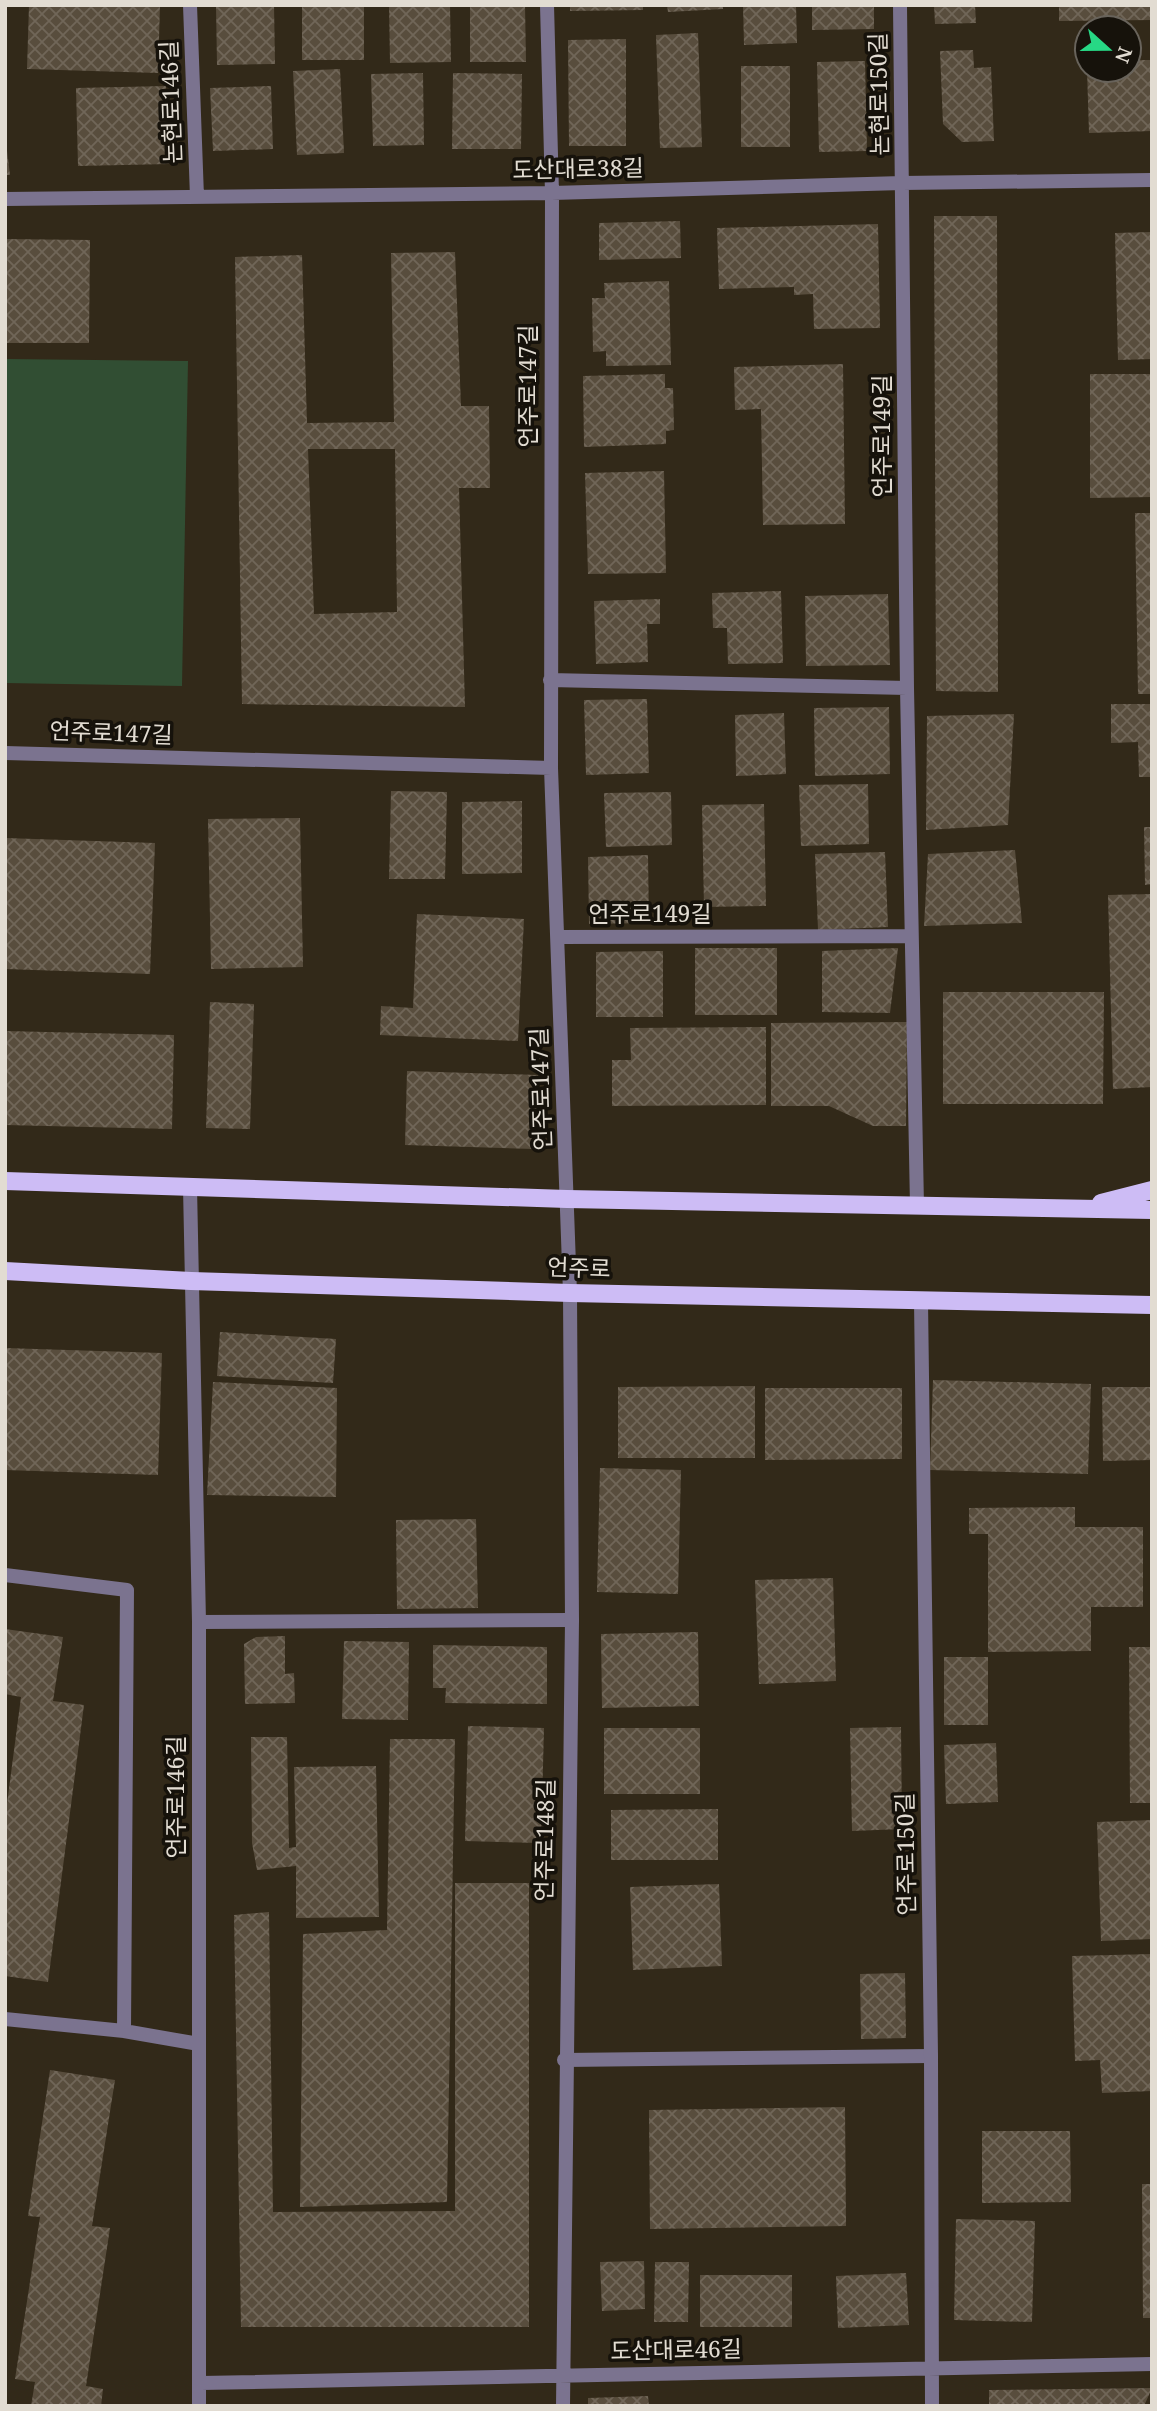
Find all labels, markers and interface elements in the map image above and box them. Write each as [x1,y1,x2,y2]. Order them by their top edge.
north arrow [1073,14,1143,84]
street label: 논현로150길 [861,32,895,156]
street label: 논현로146길 [152,40,188,164]
text: N [1109,43,1139,67]
street label: 도산대로38길 [512,151,644,185]
street label: 언주로147길 [511,324,543,448]
street label: 언주로149길 [865,374,897,498]
street label: 언주로147길 [49,714,173,750]
street label: 언주로149길 [588,897,712,929]
street label: 언주로147길 [522,1027,558,1151]
street label: 언주로 [547,1250,611,1284]
street label: 언주로146길 [159,1735,191,1859]
street label: 언주로148길 [527,1778,561,1902]
street label: 언주로150길 [888,1792,922,1916]
street label: 도산대로46길 [610,2332,742,2366]

